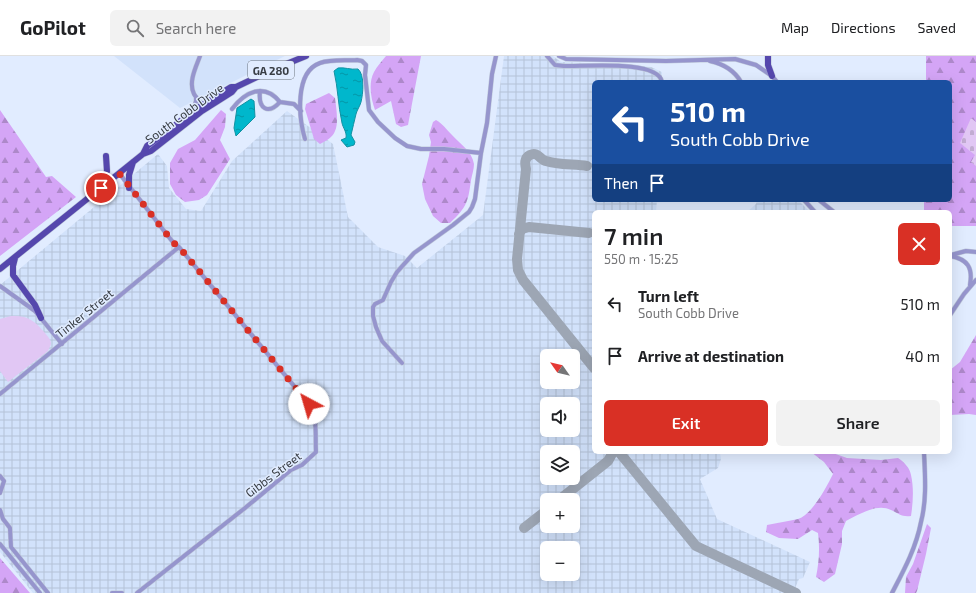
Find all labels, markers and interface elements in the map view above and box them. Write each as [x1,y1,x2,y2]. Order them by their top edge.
search box [110,10,390,46]
text: GoPilot [20,16,86,39]
icon: search [124,17,146,39]
text: Search here [156,19,236,37]
text: Map [781,19,809,36]
text: Directions [831,19,896,36]
text: Saved [918,19,956,36]
road number: GA 280 [248,61,294,79]
street label: South Cobb Drive [142,80,226,146]
text: 510 m [670,94,746,128]
icon: left [604,96,656,148]
text: South Cobb Drive [670,128,810,150]
pin [84,171,118,205]
icon: arrive [646,172,668,194]
text: Then [604,174,638,192]
icon: arrive [90,177,112,199]
text: 7 min [604,221,663,250]
button: close [898,223,940,265]
text: 550 m · 15:25 [604,251,678,267]
street label: Tinker Street [52,285,116,340]
text: Turn left [638,287,699,305]
icon: left [604,293,626,315]
text: 510 m [900,295,940,313]
text: South Cobb Drive [638,305,739,321]
icon: arrive [604,345,626,367]
text: Arrive at destination [638,347,784,365]
text: 40 m [905,347,940,365]
north arrow [540,349,580,389]
map controls [540,349,580,581]
position arrow [288,383,330,425]
button: sound [540,397,580,437]
button: Exit [604,400,768,446]
button: Share [776,400,940,446]
button: layers [540,445,580,485]
street label: Gibbs Street [242,448,304,500]
button: + [540,493,580,533]
button: − [540,541,580,581]

